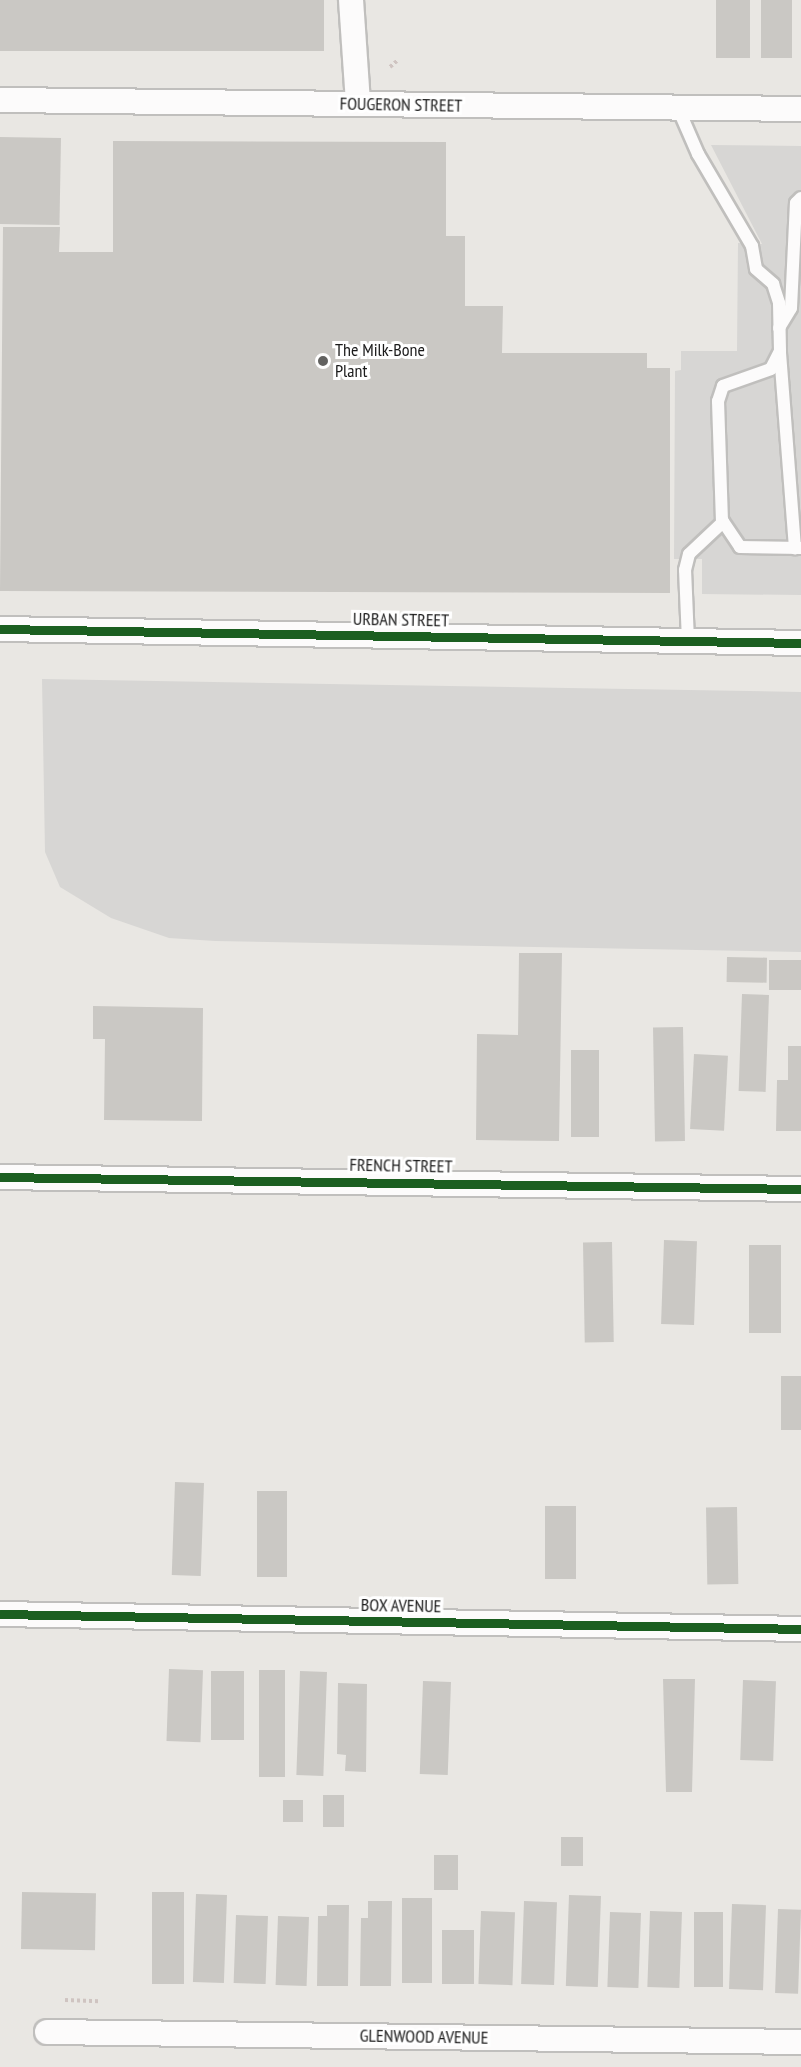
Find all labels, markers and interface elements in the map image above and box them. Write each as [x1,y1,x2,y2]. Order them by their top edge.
street label: FOUGERON STREET [339,93,463,117]
place label: The Milk-Bone Plant [335,340,425,382]
marker: The Milk-Bone Plant [316,354,330,368]
street label: URBAN STREET [353,608,449,632]
street label: FRENCH STREET [349,1154,453,1178]
street label: BOX AVENUE [360,1594,442,1618]
street label: GLENWOOD AVENUE [359,2025,489,2049]

